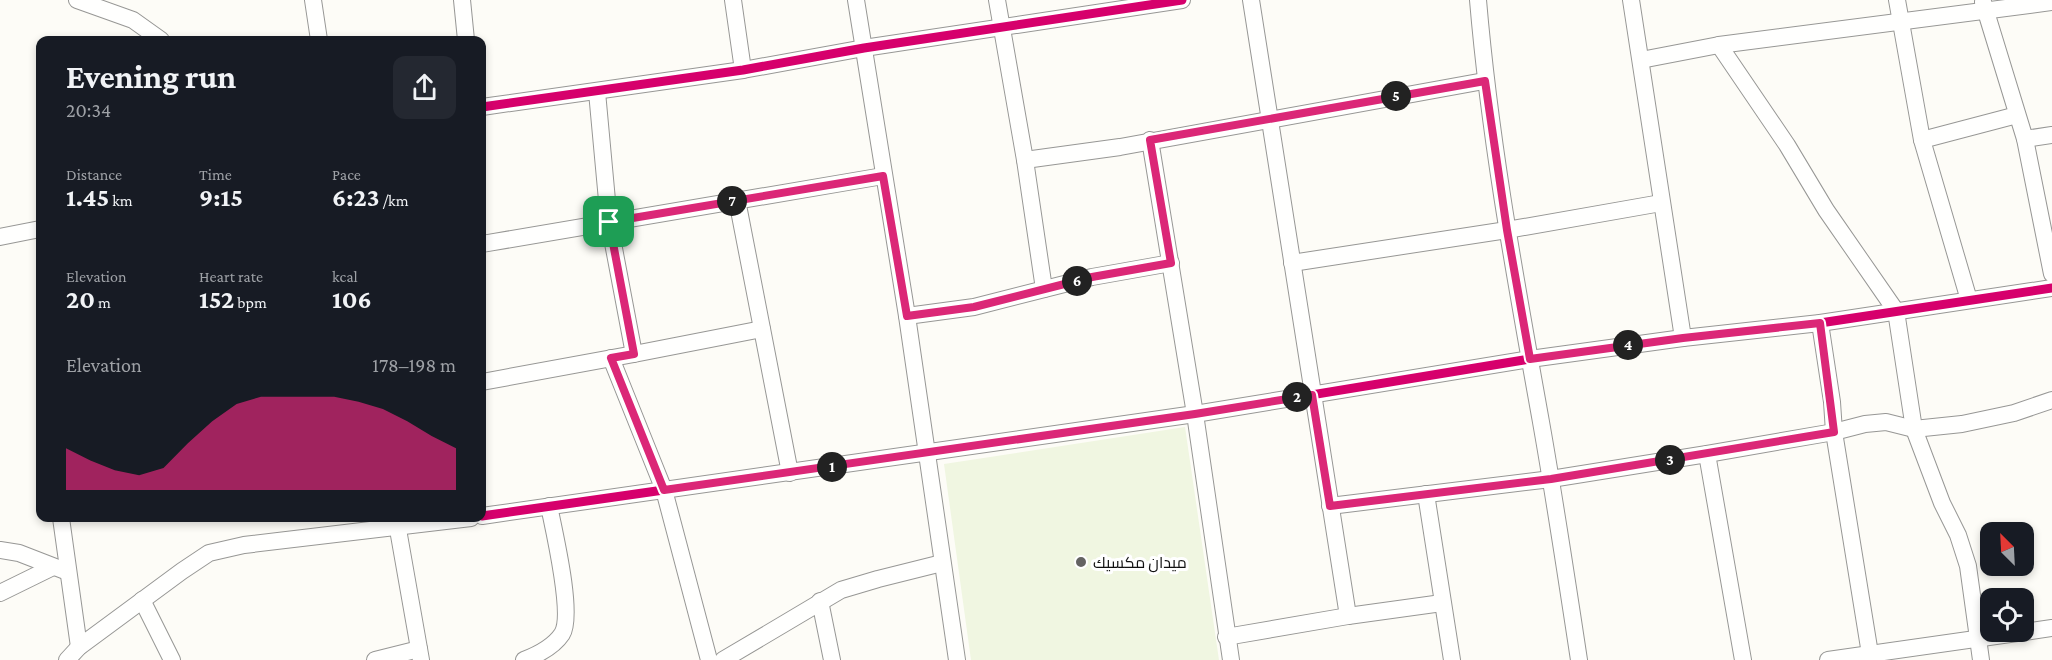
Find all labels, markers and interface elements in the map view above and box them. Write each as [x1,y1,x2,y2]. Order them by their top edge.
button: share [393,56,456,119]
text: Evening run [66,58,236,95]
pin: 5 [1381,81,1411,111]
text: 5 [1392,87,1400,104]
text: 20:34 [66,99,111,121]
text: Distance [66,166,122,183]
text: Time [199,166,232,183]
text: Pace [332,166,361,183]
text: 1.45 [66,183,109,212]
text: 9:15 [199,183,243,212]
text: 6:23 [332,183,379,212]
pin: 7 [717,186,747,216]
text: km [109,192,133,209]
text: /km [379,192,409,209]
text: 7 [728,192,736,209]
pin [583,196,634,247]
icon: arrive [592,205,625,238]
pin: 6 [1062,266,1092,296]
text: Elevation [66,268,127,285]
text: Heart rate [199,268,263,285]
text: kcal [332,268,358,285]
text: 6 [1073,272,1081,289]
text: 20 [66,285,95,314]
text: 152 [199,285,234,314]
text: 106 [332,285,372,314]
text: m [95,294,111,311]
text: bpm [234,294,267,311]
pin: 4 [1613,330,1643,360]
text: 4 [1624,336,1632,353]
text: Elevation [66,354,142,376]
text: 178–198 m [372,354,456,376]
pin: 2 [1282,382,1312,412]
text: 2 [1293,388,1301,405]
pin: 3 [1655,445,1685,475]
text: 3 [1666,451,1674,468]
pin: 1 [817,452,847,482]
text: 1 [829,458,835,475]
north arrow [1980,522,2034,576]
map controls [1980,522,2034,642]
place label: ميدان مكسيك [1093,554,1187,573]
marker: ميدان مكسيك [1074,555,1088,569]
button: locate [1980,588,2034,642]

